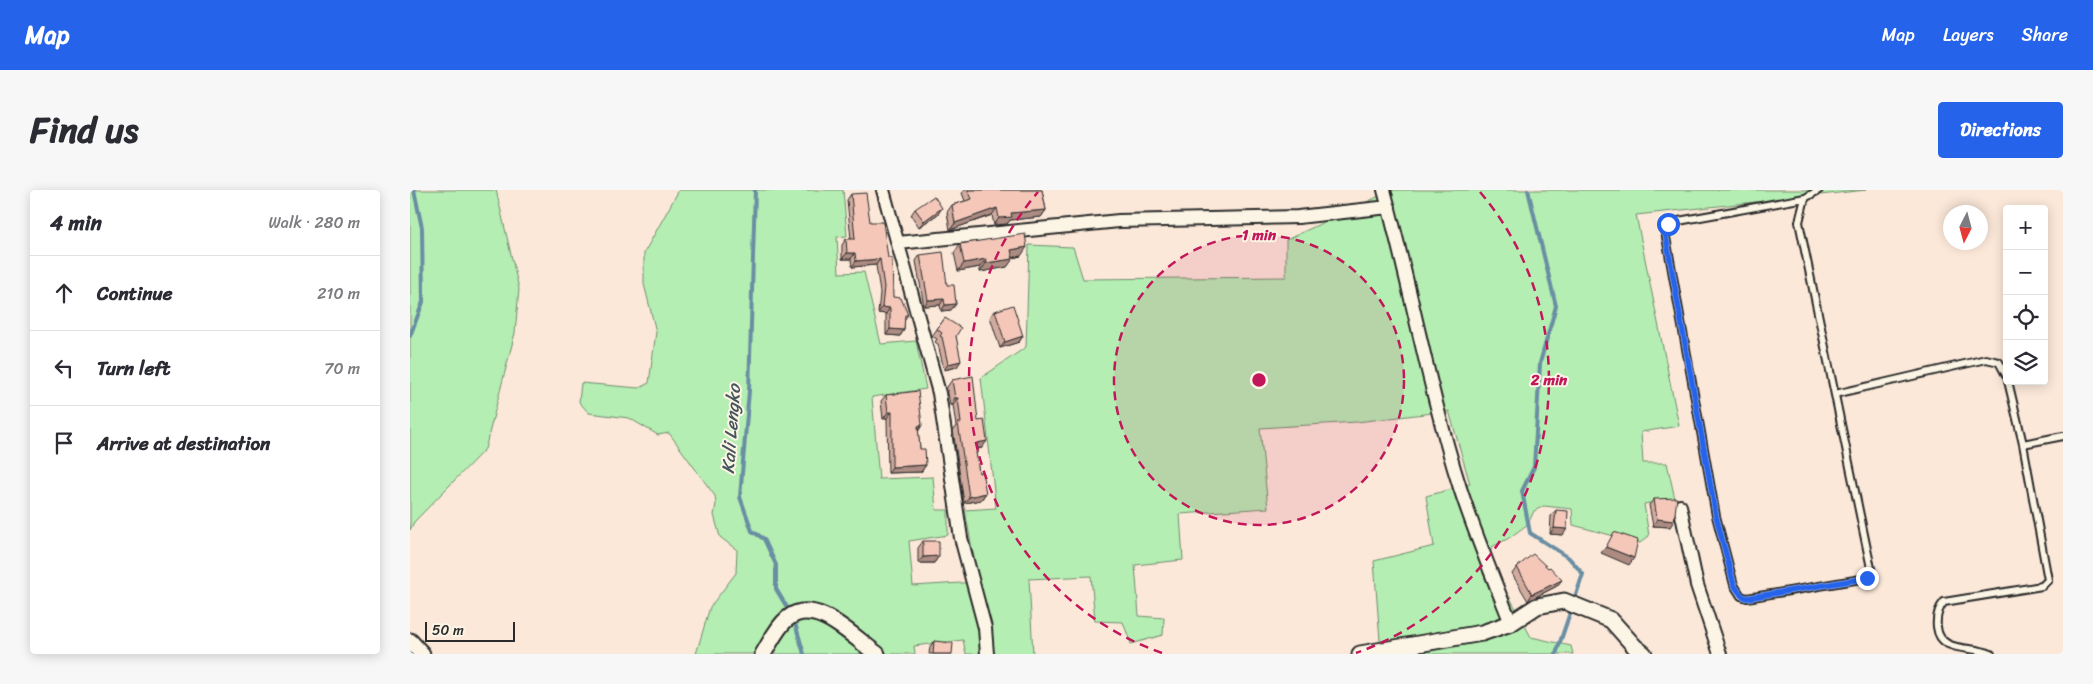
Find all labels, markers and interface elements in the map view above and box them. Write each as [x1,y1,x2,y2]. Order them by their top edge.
text: Map [25,14,69,56]
text: Map [1882,19,1915,51]
text: Layers [1943,19,1994,51]
text: Share [2022,19,2068,51]
text: Find us [30,99,138,161]
button: Directions [1938,102,2063,158]
text: 4 min [50,204,102,242]
north arrow [1943,205,1988,250]
map controls [2003,205,2048,385]
button: + [2003,205,2048,250]
text: Walk · 280 m [269,208,360,237]
route start [1657,213,1680,236]
text: 1 min [1242,222,1277,248]
button: − [2003,250,2048,295]
text: Continue [97,277,173,310]
icon: ahead [50,279,78,307]
text: 210 m [317,279,360,308]
button: locate [2003,295,2048,340]
button: layers [2003,340,2048,385]
text: Turn left [97,352,170,385]
icon: left [50,354,78,382]
text: 70 m [324,354,360,383]
text: 2 min [1530,367,1568,393]
centre of rings [1250,371,1268,389]
water label: Kali Lengko [712,382,750,475]
text: Arrive at destination [97,427,270,460]
icon: arrive [50,429,78,457]
route end [1856,567,1879,590]
text: 50 m [432,618,464,643]
scale bar [425,619,515,642]

